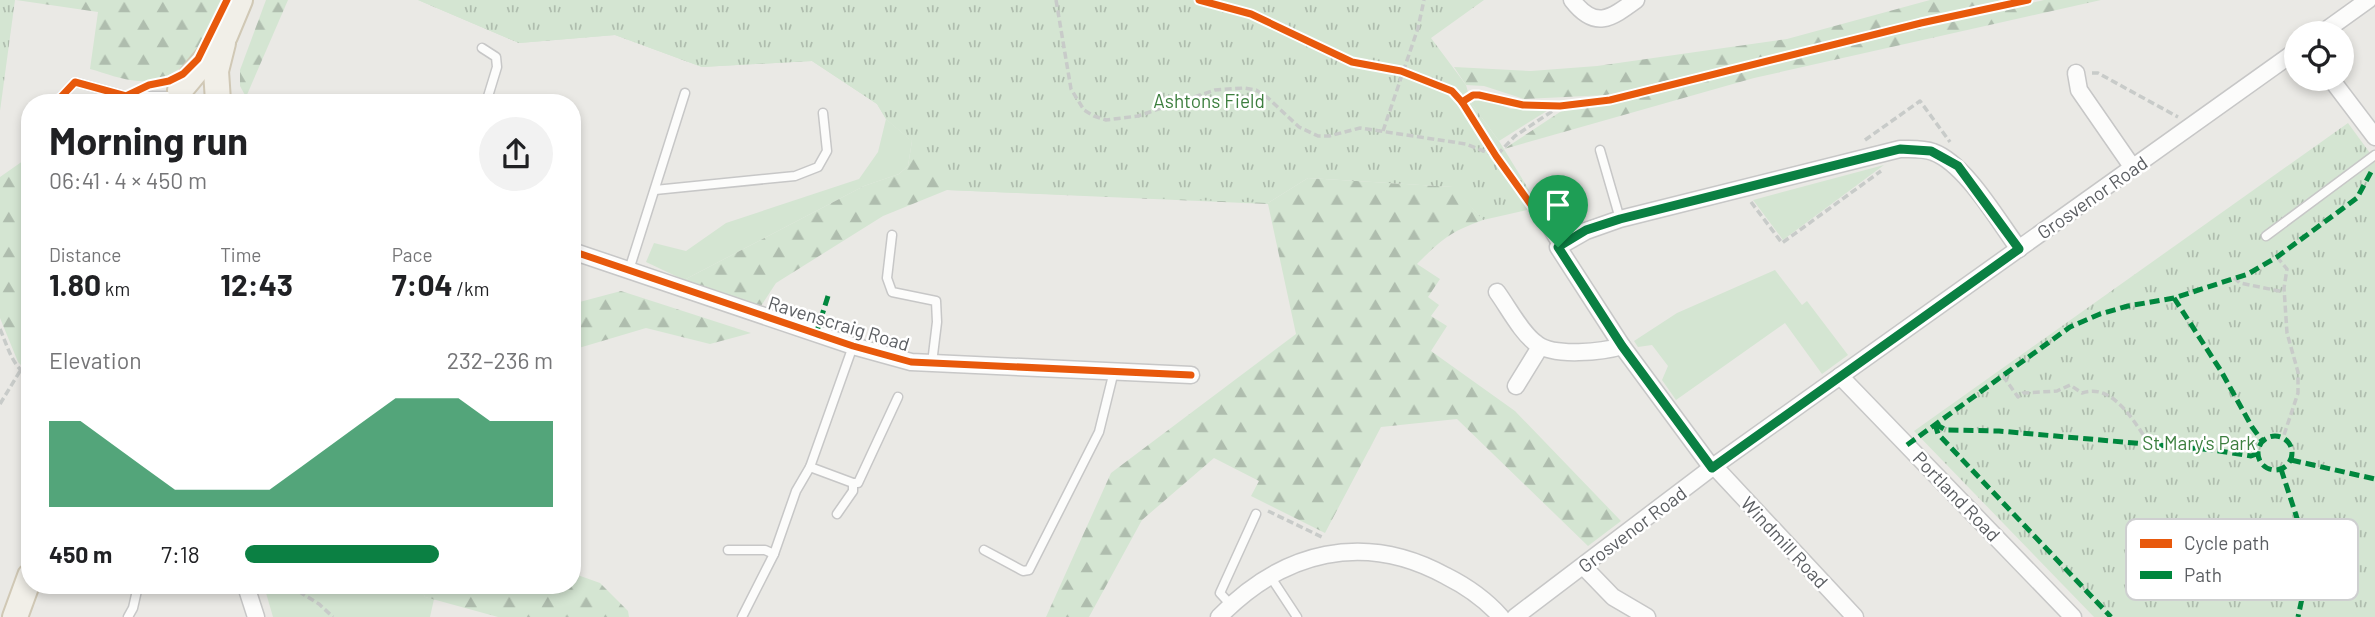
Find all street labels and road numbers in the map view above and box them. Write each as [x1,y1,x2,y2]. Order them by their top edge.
street label: Grosvenor Road [2032,150,2152,244]
street label: Ravenscraig Road [765,291,913,355]
street label: Portland Road [1909,446,2005,546]
street label: Grosvenor Road [1573,481,1691,577]
street label: Windmill Road [1737,491,1833,593]

